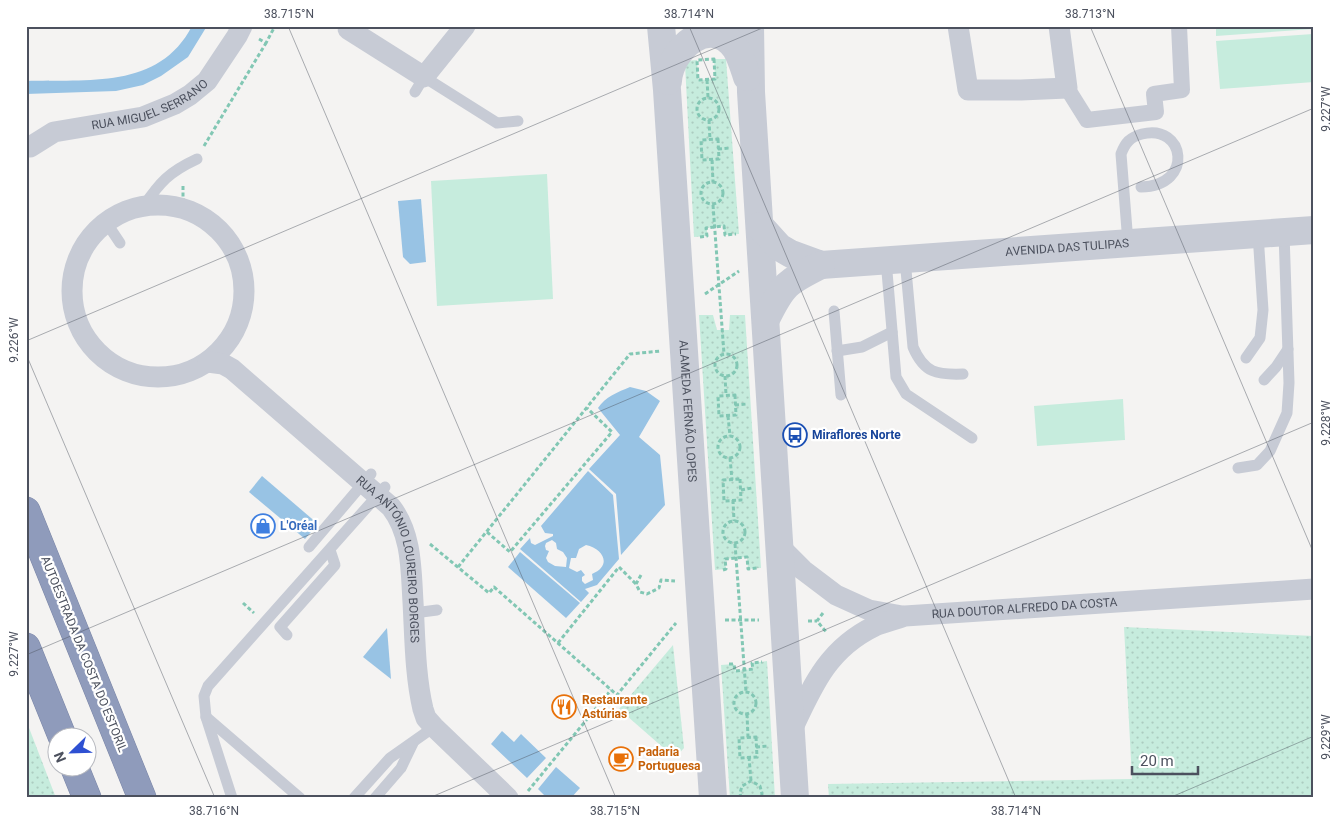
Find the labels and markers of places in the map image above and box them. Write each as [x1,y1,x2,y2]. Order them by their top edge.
bus stop icon: Miraflores Norte [782,422,808,448]
place label: Miraflores Norte [812,428,901,442]
shop icon: L'Oréal [250,513,276,539]
place label: L'Oréal [280,519,317,533]
place label: Restaurante Astúrias [582,693,648,721]
restaurant icon: Restaurante Astúrias [551,694,577,720]
place label: Padaria Portuguesa [638,745,701,773]
cafe icon: Padaria Portuguesa [608,746,634,772]

